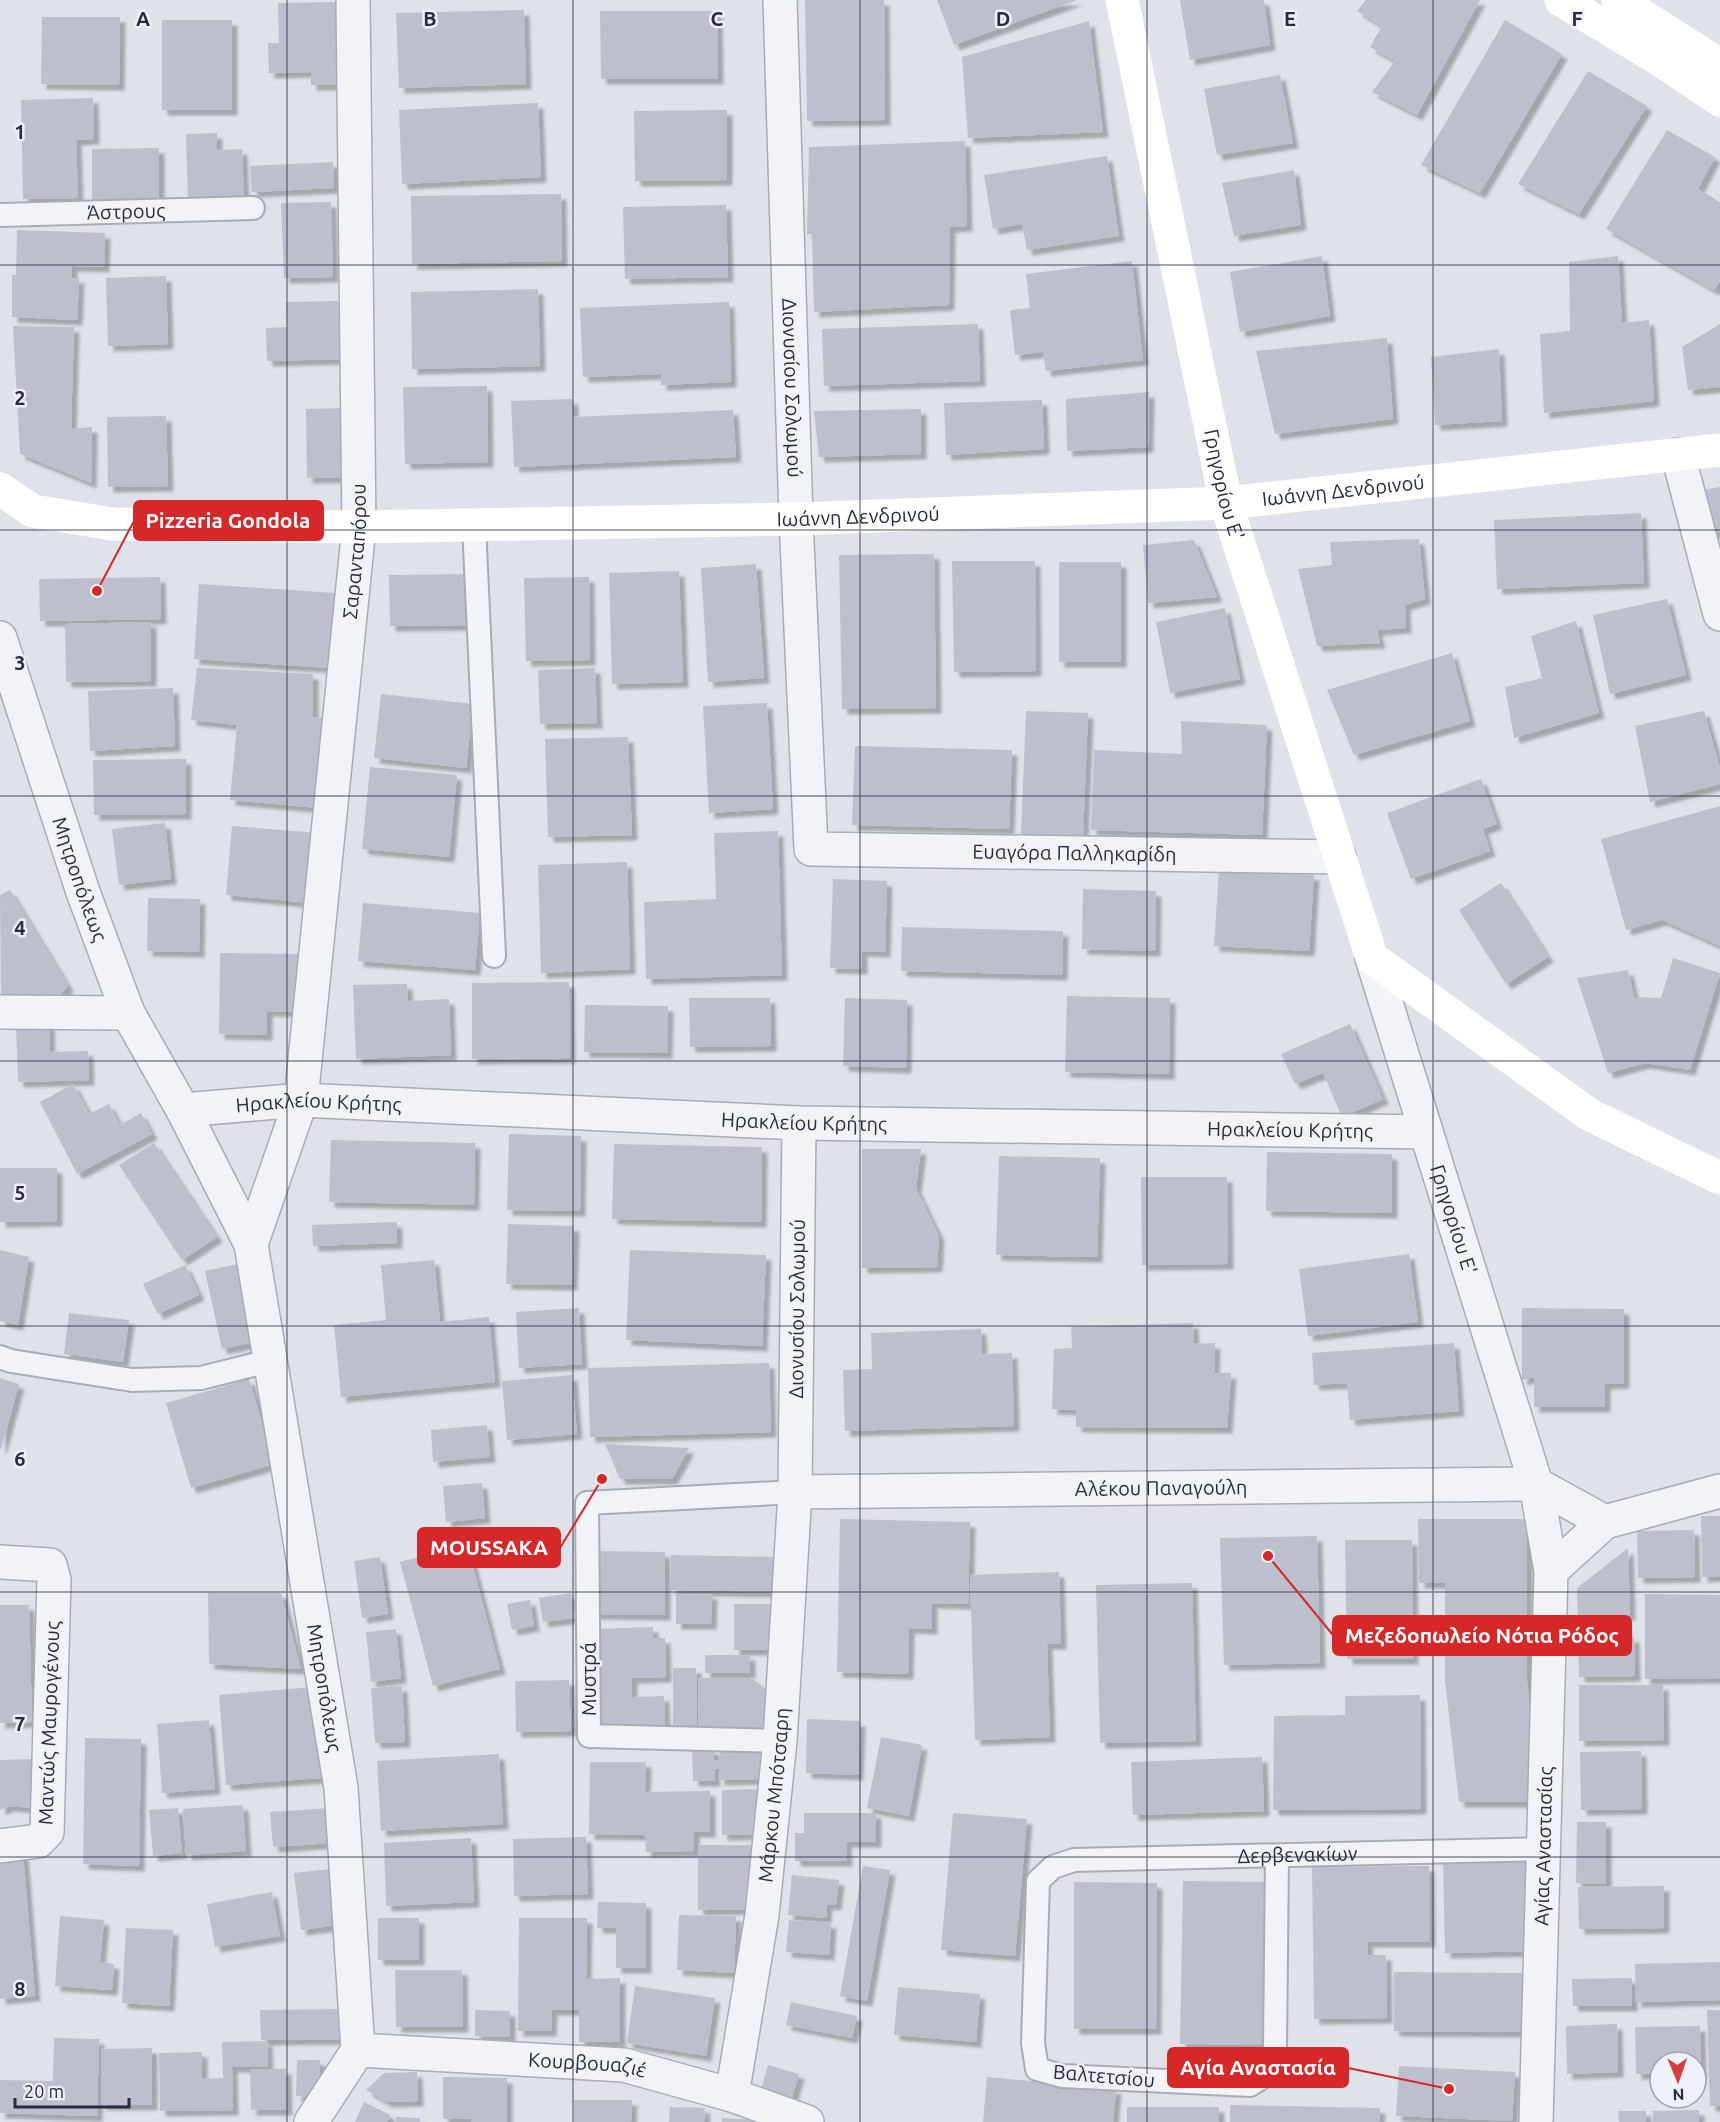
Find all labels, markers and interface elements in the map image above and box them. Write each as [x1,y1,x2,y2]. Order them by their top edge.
text: A [136,7,150,30]
text: B [423,7,437,30]
text: C [711,7,724,30]
text: D [996,7,1010,30]
text: E [1284,7,1296,30]
text: F [1571,7,1583,30]
text: 1 [14,120,26,143]
street label: Άστρους [86,198,165,224]
street label: Διονυσίου Σολωμού [778,298,807,478]
text: 2 [14,386,26,409]
street label: Γρηγορίου Ε' [1200,427,1249,543]
street label: Ιωάννη Δενδρινού [1261,470,1426,510]
street label: Σαρανταπόρου [338,483,370,620]
callout: Pizzeria Gondola [134,501,323,540]
street label: Ιωάννη Δενδρινού [776,502,940,530]
text: Pizzeria Gondola [145,508,311,532]
text: 3 [14,651,26,674]
street label: Μητροπόλεως [48,814,112,944]
street label: Ευαγόρα Παλληκαρίδη [972,839,1177,866]
text: 4 [14,916,26,939]
street label: Ηρακλείου Κρήτης [235,1088,402,1116]
street label: Ηρακλείου Κρήτης [721,1107,887,1135]
street label: Ηρακλείου Κρήτης [1207,1117,1373,1142]
street label: Γρηγορίου Ε' [1426,1162,1482,1277]
text: 5 [14,1181,26,1204]
street label: Διονυσίου Σολωμού [784,1219,809,1399]
text: 6 [14,1447,26,1470]
street label: Αλέκου Παναγούλη [1075,1475,1247,1500]
callout: MOUSSAKA [418,1528,560,1567]
text: MOUSSAKA [430,1535,548,1559]
callout: Μεζεδοπωλείο Νότια Ρόδος [1333,1616,1631,1655]
street label: Μαντώς Μαυρογένους [33,1621,64,1825]
street label: Μητροπόλεως [303,1622,347,1754]
text: Μεζεδοπωλείο Νότια Ρόδος [1345,1623,1619,1647]
street label: Μυστρά [577,1642,600,1716]
street label: Μάρκου Μπότσαρη [753,1707,793,1884]
text: 7 [14,1712,26,1735]
street label: Αγίας Αναστασίας [1529,1766,1557,1926]
street label: Δερβενακίων [1237,1841,1358,1867]
text: 8 [14,1977,26,2000]
street label: Κουρβουαζιέ [528,2048,649,2082]
callout: Αγία Αναστασία [1168,2048,1348,2087]
north arrow [1648,2050,1708,2110]
text: Αγία Αναστασία [1180,2055,1336,2079]
street label: Βαλτετσίου [1052,2060,1156,2091]
scale bar [15,2071,129,2109]
text: 20 m [24,2081,64,2101]
text: N [1672,2086,1685,2104]

